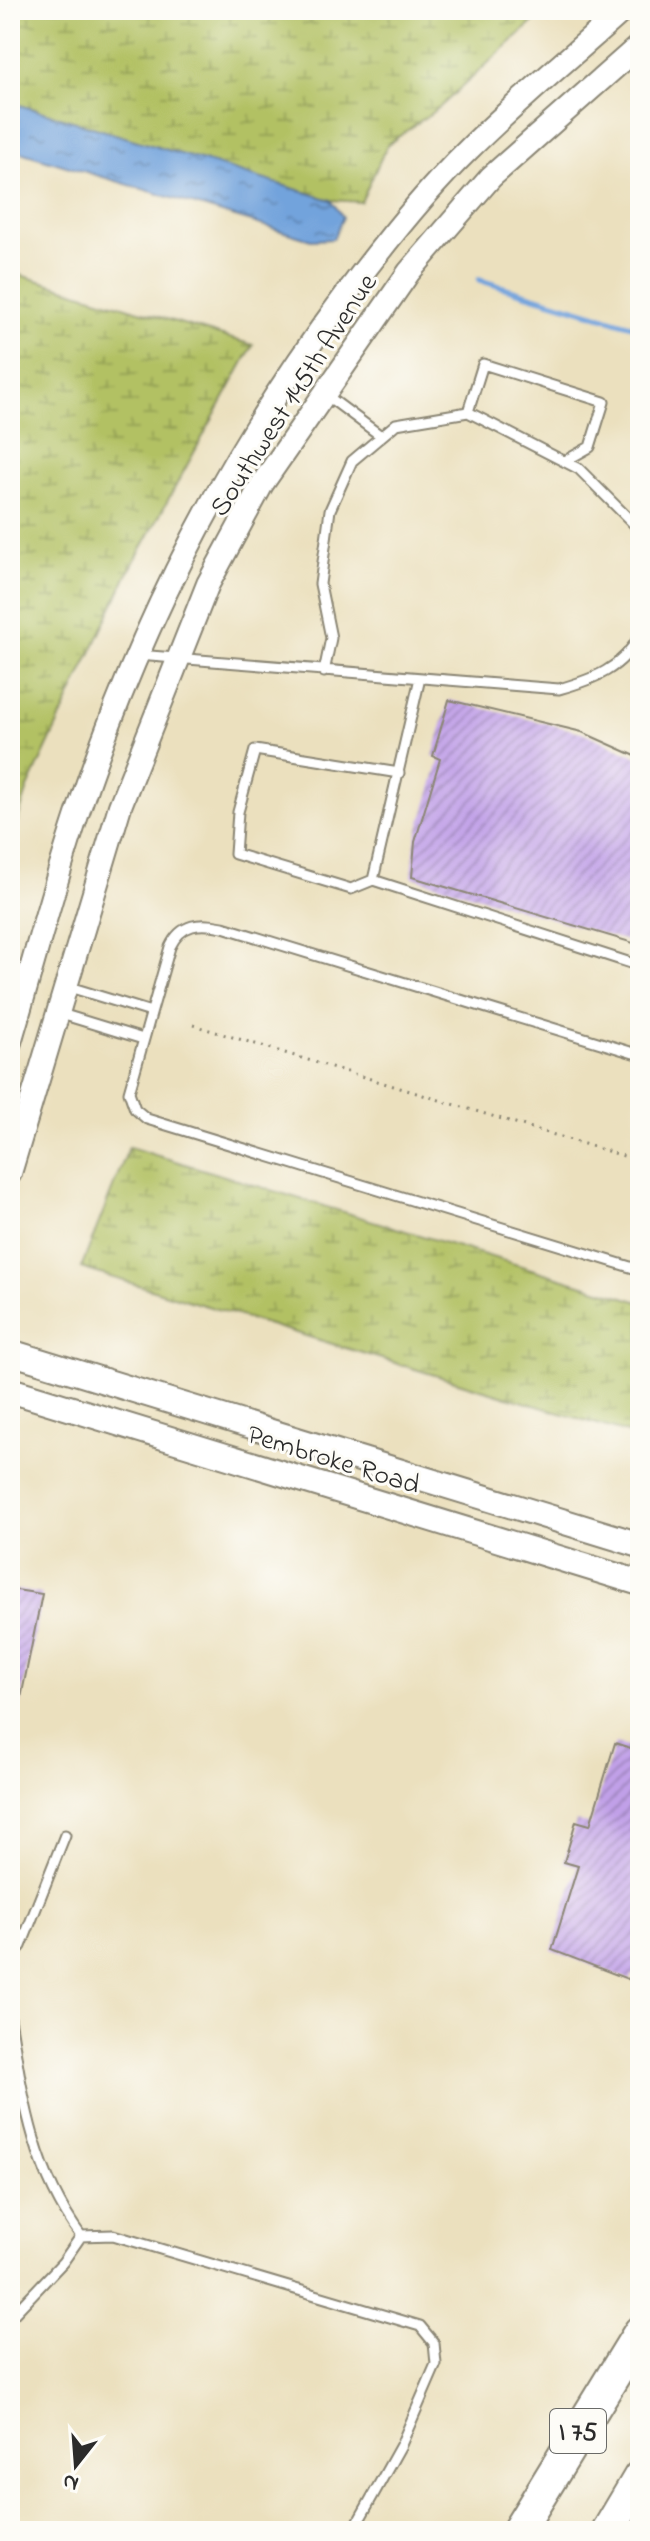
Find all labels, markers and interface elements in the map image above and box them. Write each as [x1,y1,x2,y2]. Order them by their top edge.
street label: Southwest 145th Avenue [201,266,389,526]
street label: Pembroke Road [242,1416,425,1507]
road number: I 75 [550,2409,606,2453]
north arrow [36,2425,116,2505]
text: N [59,2464,83,2499]

